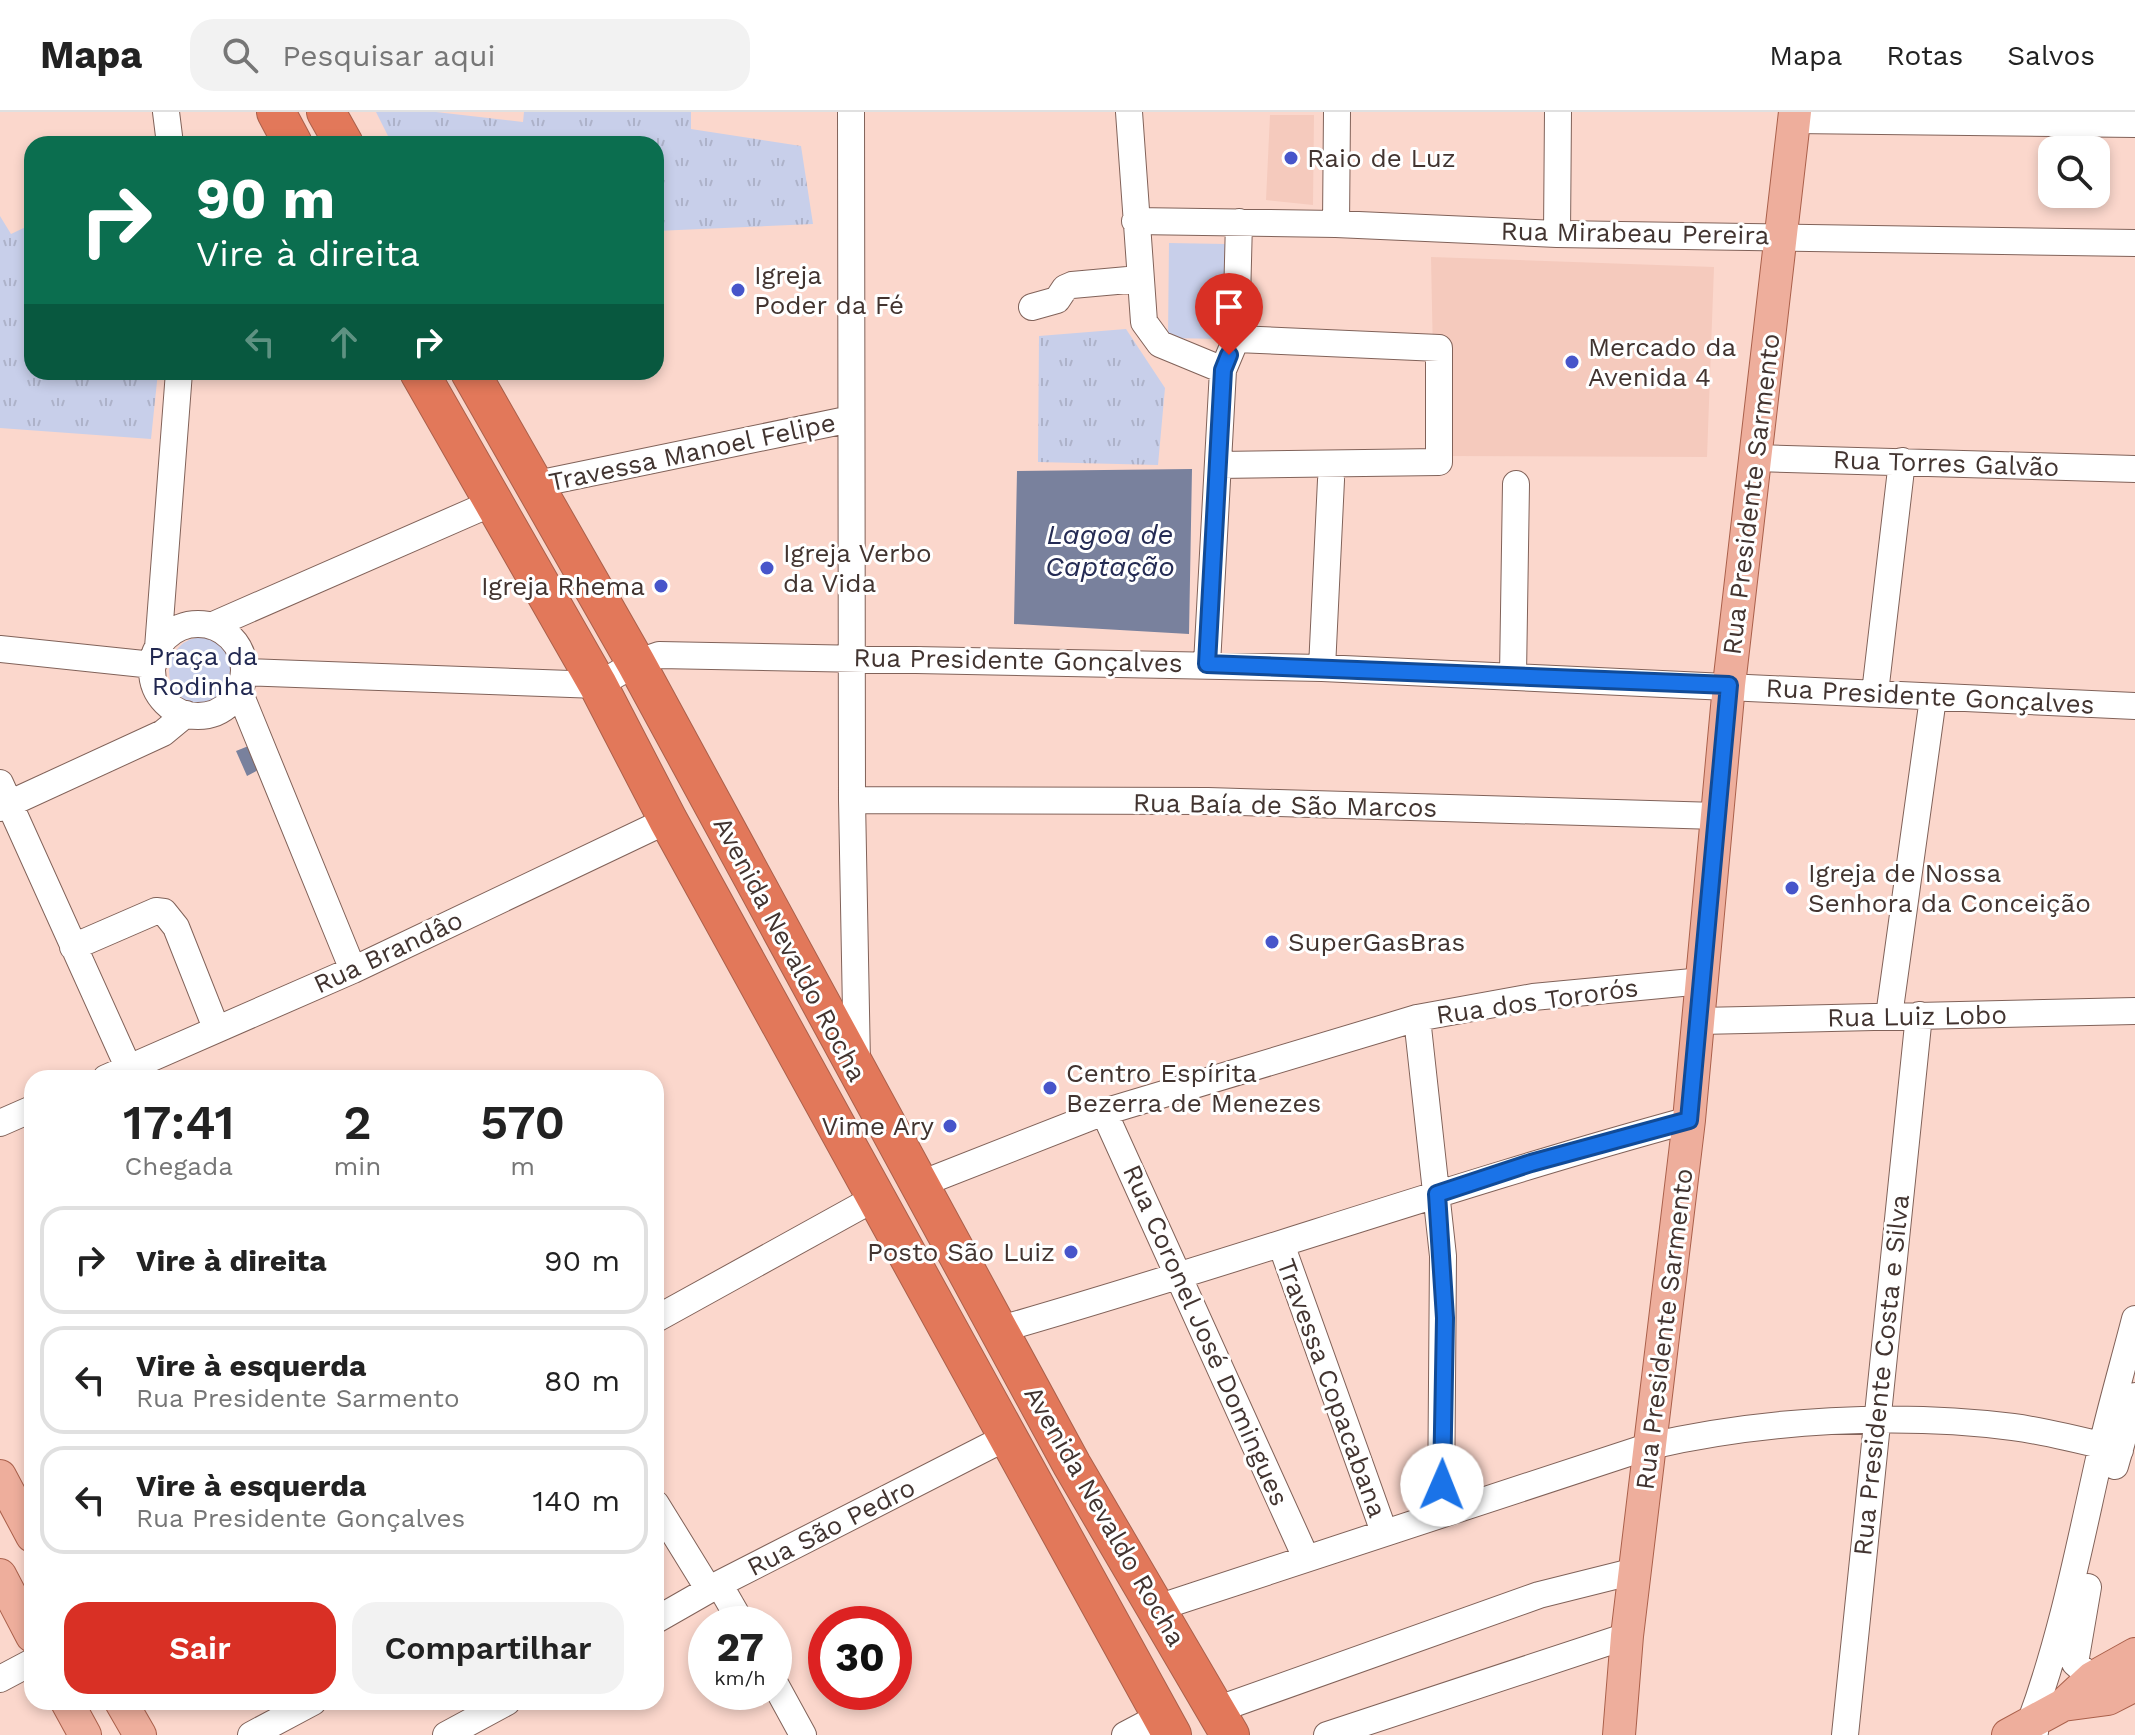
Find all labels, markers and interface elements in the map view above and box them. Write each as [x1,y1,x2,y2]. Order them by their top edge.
search box [190,19,750,91]
text: Mapa [40,33,142,77]
icon: search [218,33,262,77]
text: Pesquisar aqui [282,38,495,73]
text: Mapa [1769,39,1842,72]
text: Rotas [1886,39,1963,72]
text: Salvos [2007,39,2095,72]
map controls [2038,136,2110,208]
button: search [2038,136,2110,208]
place label: Raio de Luz [1307,143,1456,173]
marker: Raio de Luz [1282,149,1300,167]
text: 90 m [196,166,335,232]
icon: right [64,168,168,272]
street label: Rua Mirabeau Pereira [1500,216,1770,250]
text: Vire à direita [196,233,420,275]
place label: Igreja Poder da Fé [754,260,904,320]
pin [1195,273,1263,355]
marker: Igreja Poder da Fé [729,281,747,299]
icon: arrive [1207,285,1251,329]
icon: left [238,320,282,364]
icon: ahead [322,320,366,364]
icon: right [406,320,450,364]
place label: Mercado da Avenida 4 [1588,332,1737,392]
street label: Rua Presidente Sarmento [1716,332,1786,656]
marker: Mercado da Avenida 4 [1563,353,1581,371]
street label: Travessa Manoel Felipe [546,407,838,497]
street label: Rua Torres Galvão [1832,444,2060,482]
water label: Lagoa de Captação [1045,518,1175,583]
place label: Igreja Verbo da Vida [783,538,932,598]
marker: Igreja Verbo da Vida [758,559,776,577]
place label: Igreja Rhema [481,571,645,601]
marker: Igreja Rhema [652,577,670,595]
park label: Praça da Rodinha [148,641,258,701]
street label: Rua Presidente Gonçalves [853,642,1183,678]
street label: Rua Presidente Gonçalves [1765,672,2095,720]
street label: Rua Baía de São Marcos [1133,787,1437,823]
street label: Avenida Nevaldo Rocha [707,812,873,1087]
place label: Igreja de Nossa Senhora da Conceição [1808,858,2091,918]
marker: Igreja de Nossa Senhora da Conceição [1783,879,1801,897]
street label: Rua Brandâo [309,904,467,1000]
place label: SuperGasBras [1288,927,1465,957]
marker: SuperGasBras [1263,933,1281,951]
street label: Rua dos Tororós [1434,972,1640,1030]
street label: Rua Luiz Lobo [1827,999,2007,1033]
place label: Centro Espírita Bezerra de Menezes [1066,1058,1321,1118]
marker: Centro Espírita Bezerra de Menezes [1041,1079,1059,1097]
text: 17:41 [123,1094,235,1151]
text: 2 [343,1094,372,1151]
text: 570 [480,1094,565,1151]
place label: Vime Ary [821,1111,935,1141]
marker: Vime Ary [941,1117,959,1135]
text: Chegada [124,1151,233,1181]
text: min [333,1151,381,1181]
text: m [510,1151,535,1181]
street label: Rua Coronel José Domingues [1117,1160,1295,1510]
street label: Rua Presidente Sarmento [1629,1167,1699,1491]
street label: Rua Presidente Costa e Silva [1847,1192,1915,1557]
place label: Posto São Luiz [867,1237,1055,1267]
icon: right [68,1238,112,1282]
text: Vire à direita [136,1243,327,1278]
text: 90 m [544,1243,620,1278]
marker: Posto São Luiz [1062,1243,1080,1261]
street label: Travessa Copacabana [1271,1255,1393,1522]
text: Vire à esquerda [136,1348,366,1383]
icon: left [68,1358,112,1402]
text: 80 m [544,1363,620,1398]
street label: Avenida Nevaldo Rocha [1018,1381,1192,1652]
text: Rua Presidente Sarmento [136,1383,460,1413]
position arrow [1400,1443,1484,1527]
text: Vire à esquerda [136,1468,366,1503]
street label: Rua São Pedro [742,1472,920,1582]
icon: left [68,1478,112,1522]
text: 140 m [532,1483,620,1518]
text: Rua Presidente Gonçalves [136,1503,465,1533]
button: Sair [64,1602,336,1694]
button: Compartilhar [352,1602,624,1694]
speed limit sign: 30 [808,1606,912,1710]
text: 27 [716,1624,764,1671]
text: km/h [714,1666,766,1690]

